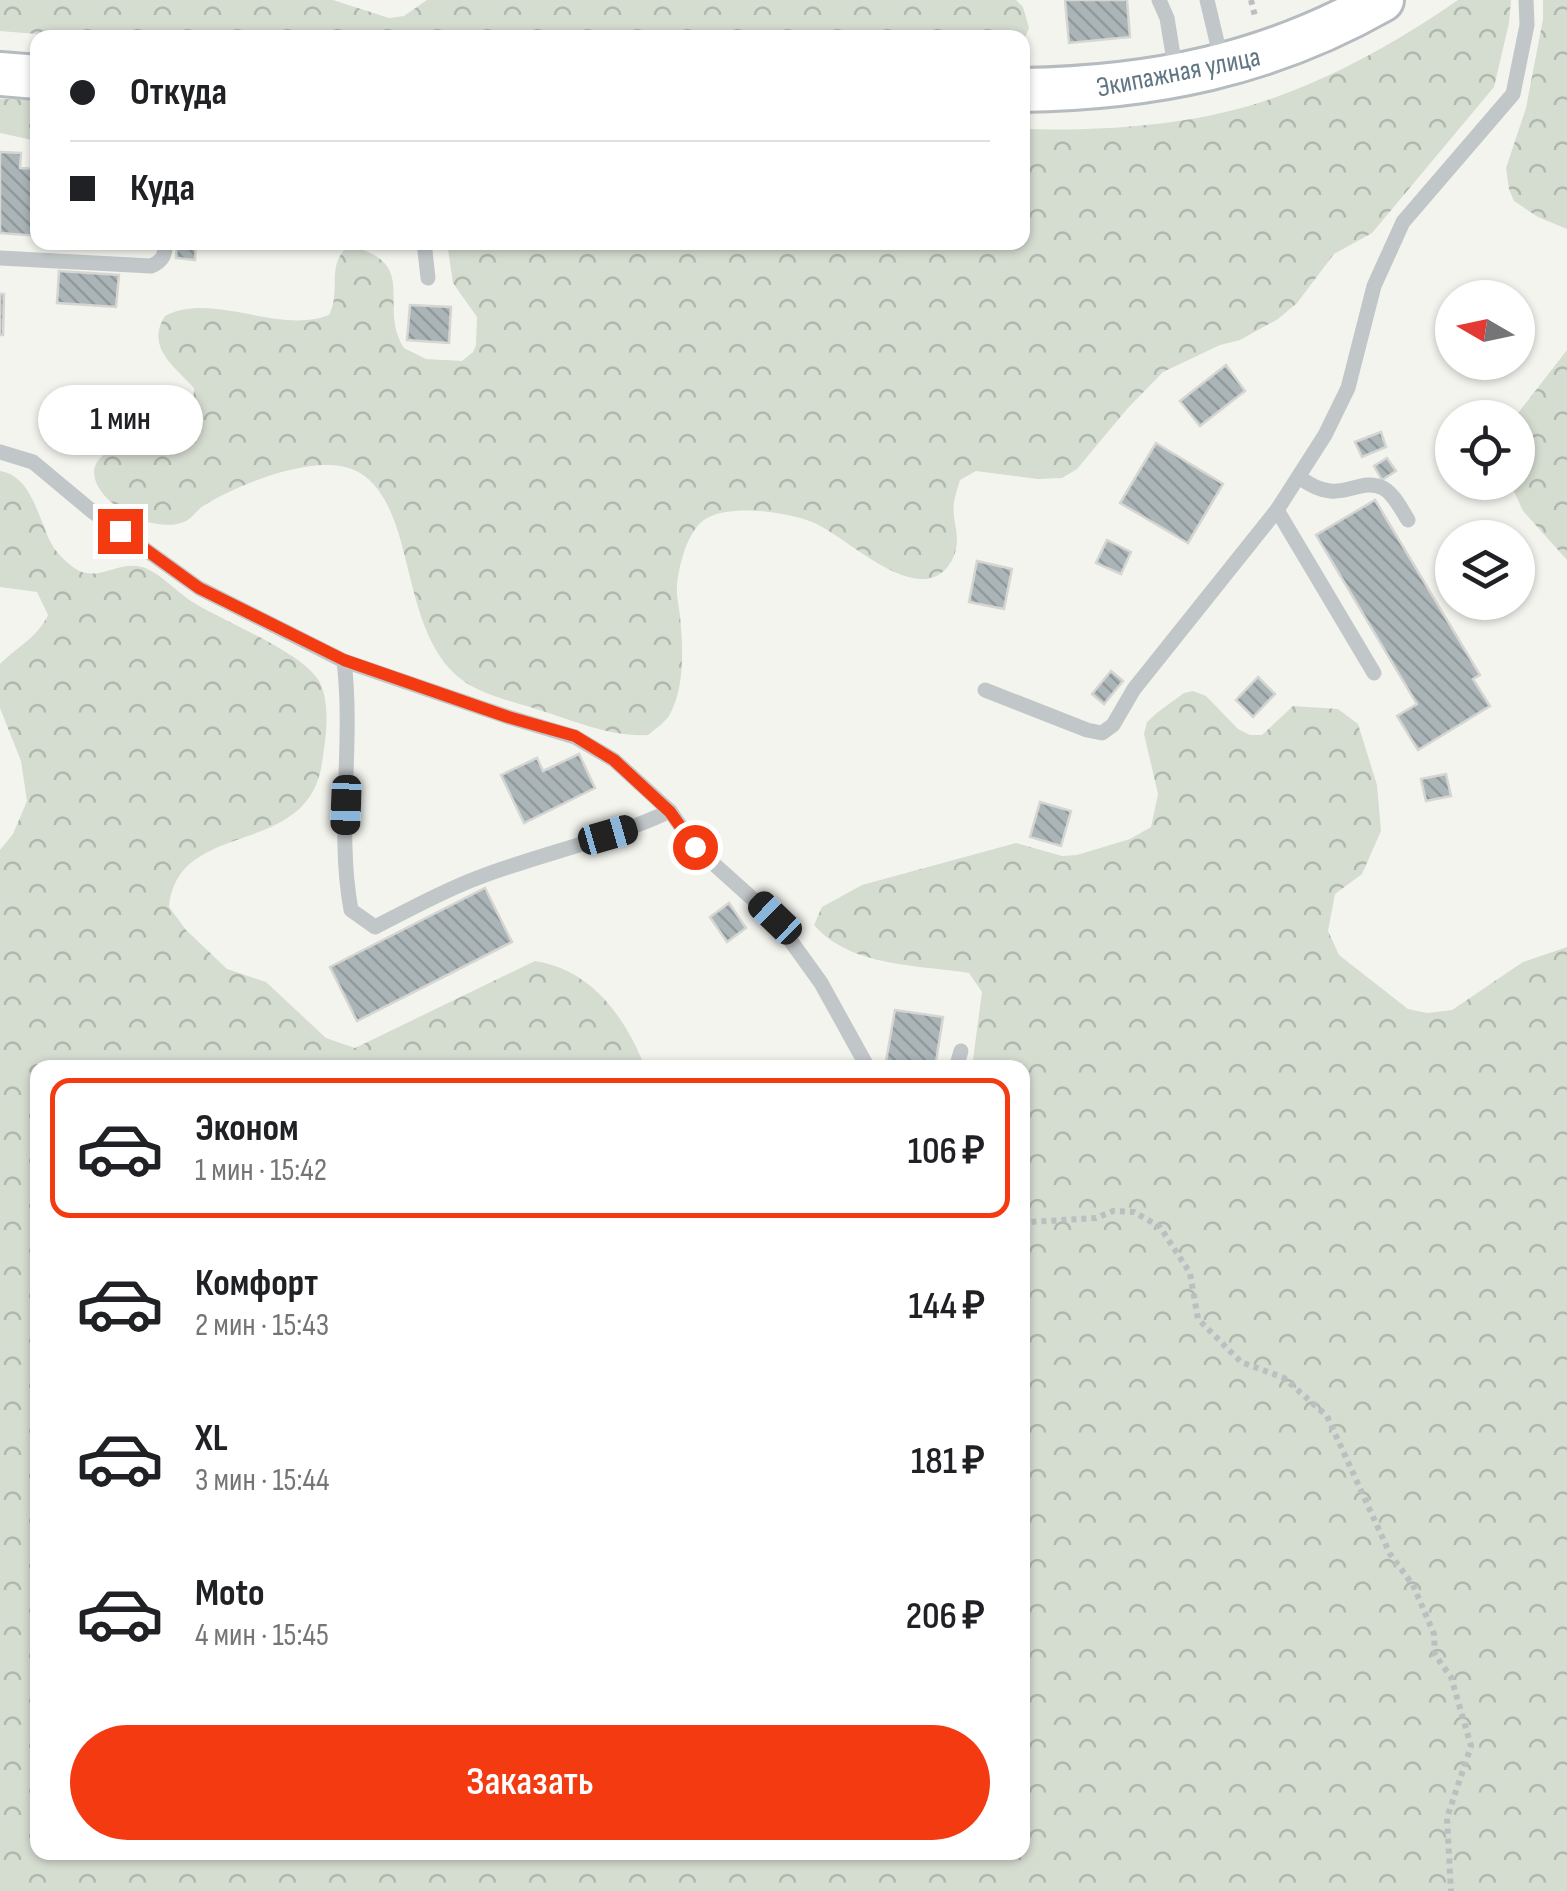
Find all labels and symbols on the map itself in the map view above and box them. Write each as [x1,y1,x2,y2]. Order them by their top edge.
street label: Экипажная улица [1093,40,1263,105]
north arrow [1435,280,1535,380]
callout: 1 мин [38,386,202,456]
route end [98,509,143,554]
car [330,774,362,836]
car [575,812,641,858]
route start [673,825,718,870]
car [743,886,807,950]

